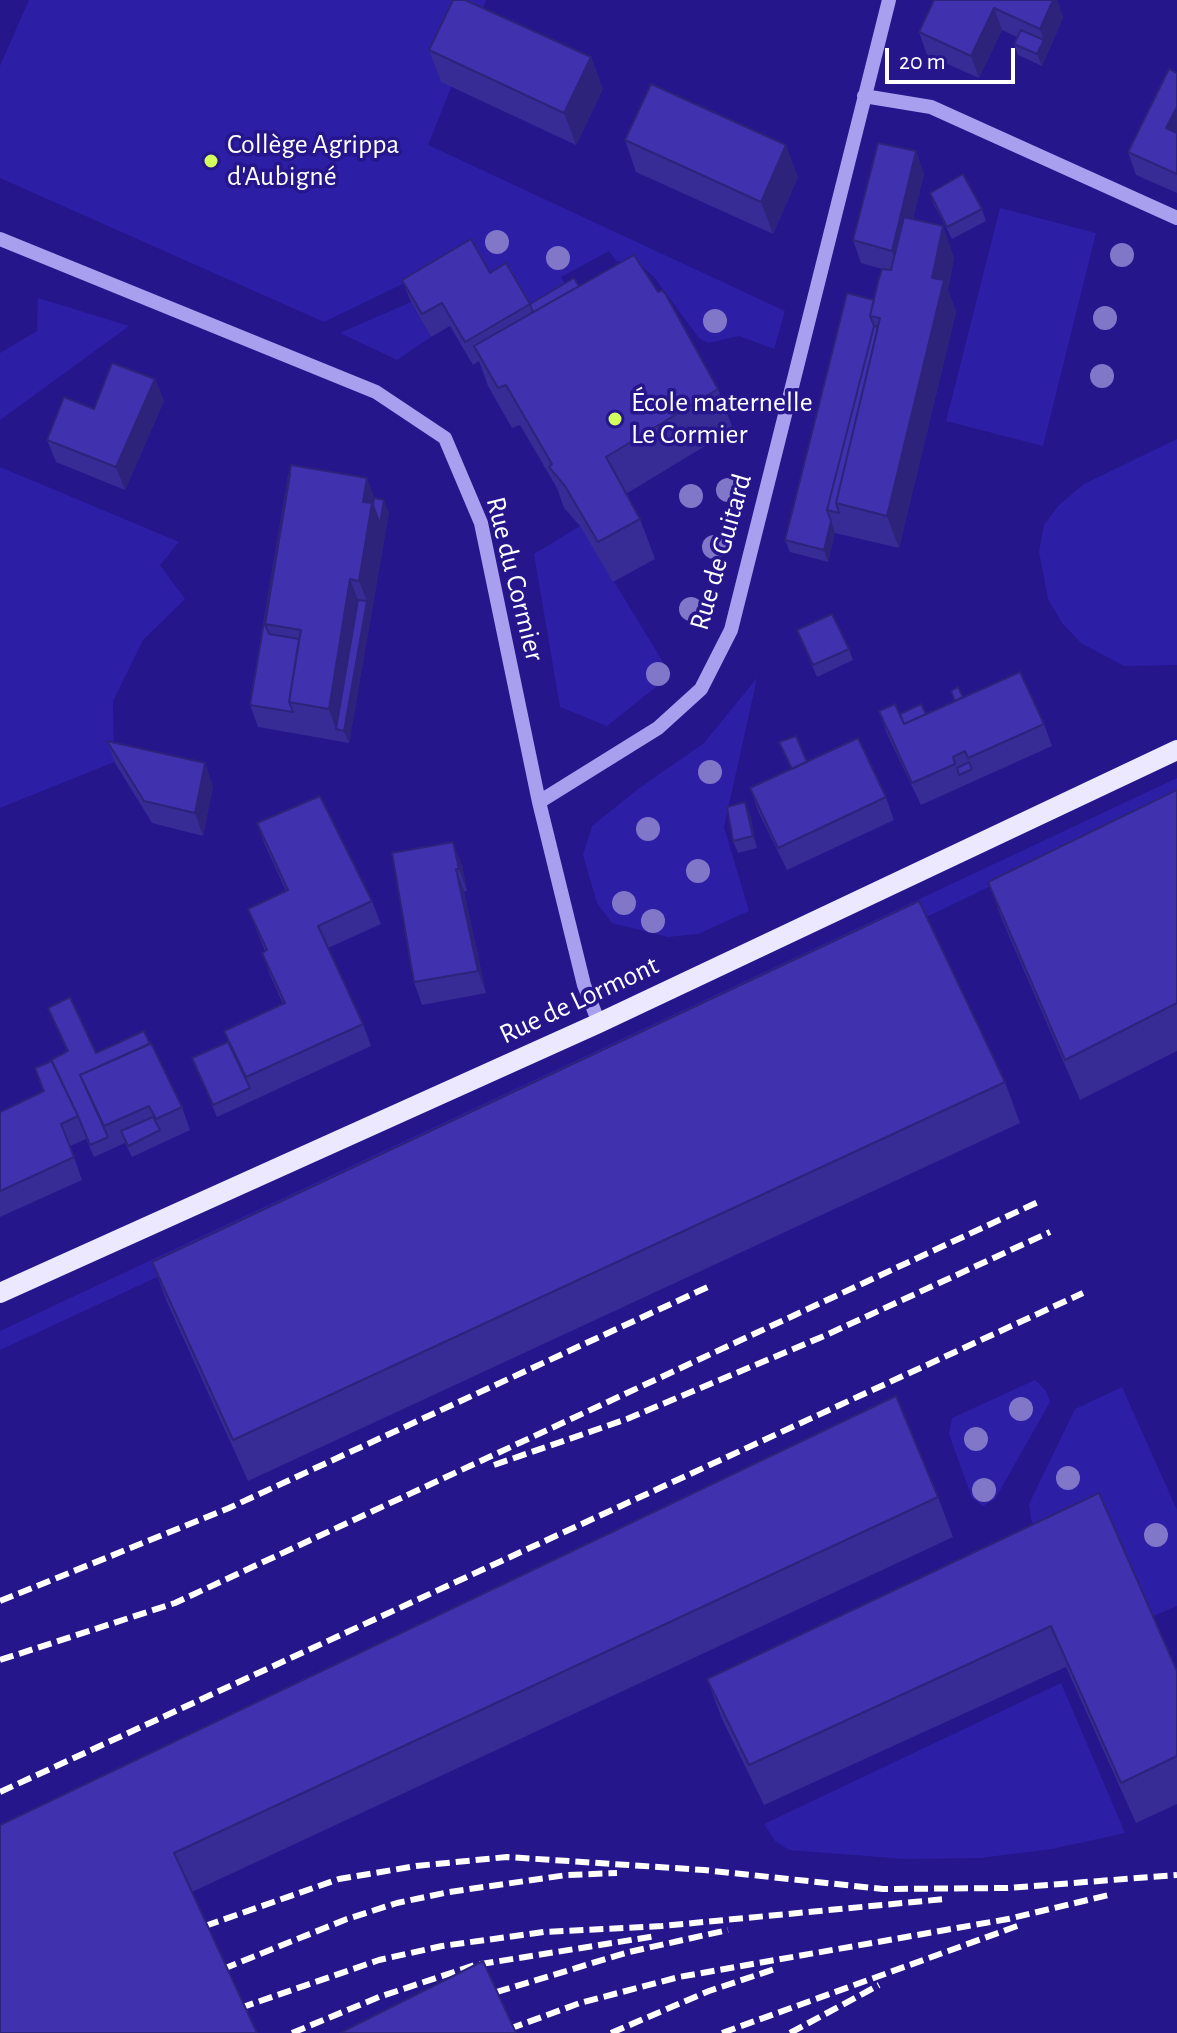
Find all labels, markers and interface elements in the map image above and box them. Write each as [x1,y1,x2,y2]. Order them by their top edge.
scale bar [889,32,1019,82]
text: 20 m [899,50,946,74]
place label: Collège Agrippa d'Aubigné [227,128,399,194]
marker: Collège Agrippa d'Aubigné [202,152,220,170]
place label: École maternelle Le Cormier [631,386,813,452]
marker: École maternelle Le Cormier [606,410,624,428]
street label: Rue de Guitard [683,470,759,634]
street label: Rue du Cormier [478,494,552,664]
street label: Rue de Lormont [494,948,664,1052]

